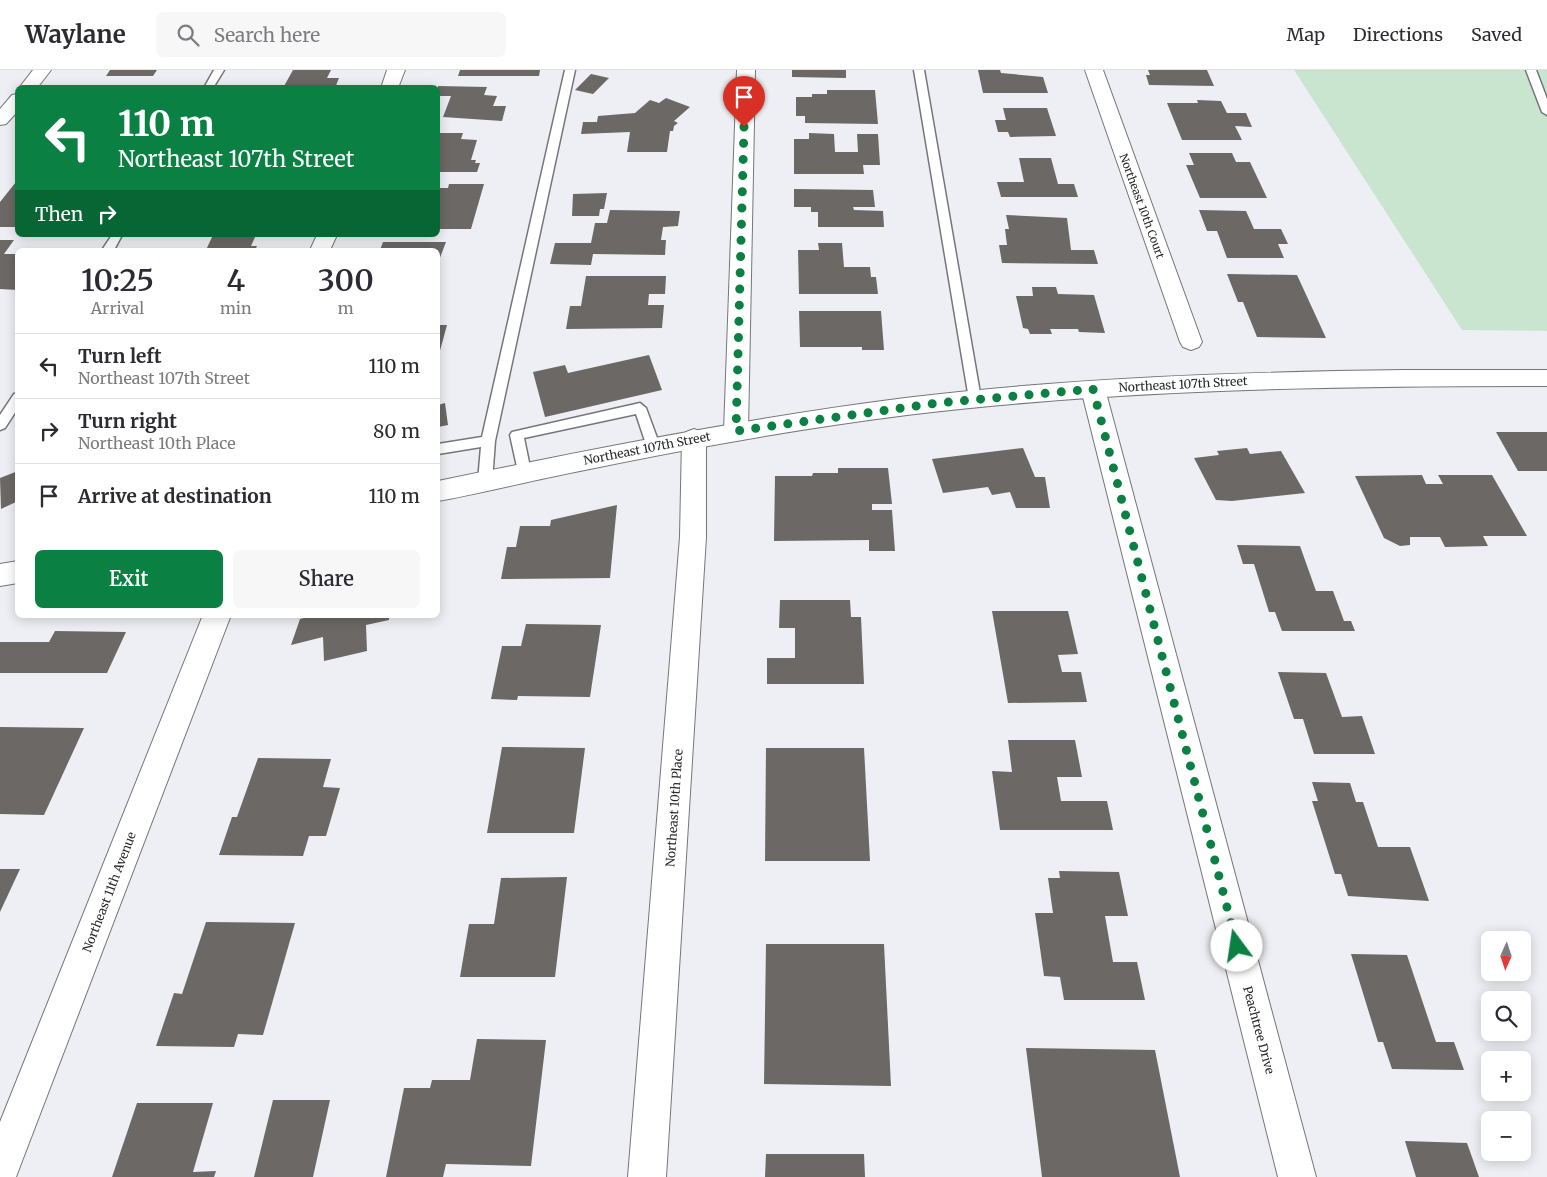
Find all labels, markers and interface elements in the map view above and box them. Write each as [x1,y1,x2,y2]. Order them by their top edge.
search box [156,12,506,57]
text: Waylane [25,19,126,50]
icon: search [174,21,202,49]
text: Search here [214,23,320,47]
text: Map [1287,23,1325,46]
text: Directions [1353,23,1443,46]
text: Saved [1471,23,1522,46]
pin [723,76,765,127]
icon: arrive [730,83,758,111]
text: 110 m [118,102,215,146]
icon: left [35,105,100,170]
text: Northeast 107th Street [118,145,354,173]
street label: Northeast 10th Court [1117,152,1168,261]
icon: right [93,200,121,228]
text: Then [35,202,83,226]
text: 10:25 [81,261,154,299]
text: 4 [226,261,245,299]
text: 300 [318,261,374,299]
text: Arrival [91,298,144,318]
text: min [220,298,252,318]
text: m [338,298,354,318]
text: Turn left [78,344,162,368]
icon: left [35,352,63,380]
text: 110 m [369,354,420,378]
text: Northeast 107th Street [78,368,250,388]
street label: Northeast 107th Street [1118,373,1248,395]
text: Turn right [78,409,177,433]
icon: right [35,417,63,445]
text: 80 m [373,419,420,443]
street label: Northeast 107th Street [582,428,712,468]
text: Northeast 10th Place [78,433,236,453]
icon: arrive [35,482,63,510]
text: Arrive at destination [78,484,272,508]
text: 110 m [369,484,420,508]
button: Exit [35,550,223,608]
button: Share [233,550,420,608]
street label: Northeast 10th Place [662,748,686,868]
street label: Northeast 11th Avenue [79,830,139,954]
position arrow [1210,919,1262,971]
north arrow [1481,931,1531,981]
map controls [1481,931,1531,1161]
street label: Peachtree Drive [1240,984,1278,1076]
button: search [1481,991,1531,1041]
button: + [1481,1051,1531,1101]
button: − [1481,1111,1531,1161]

